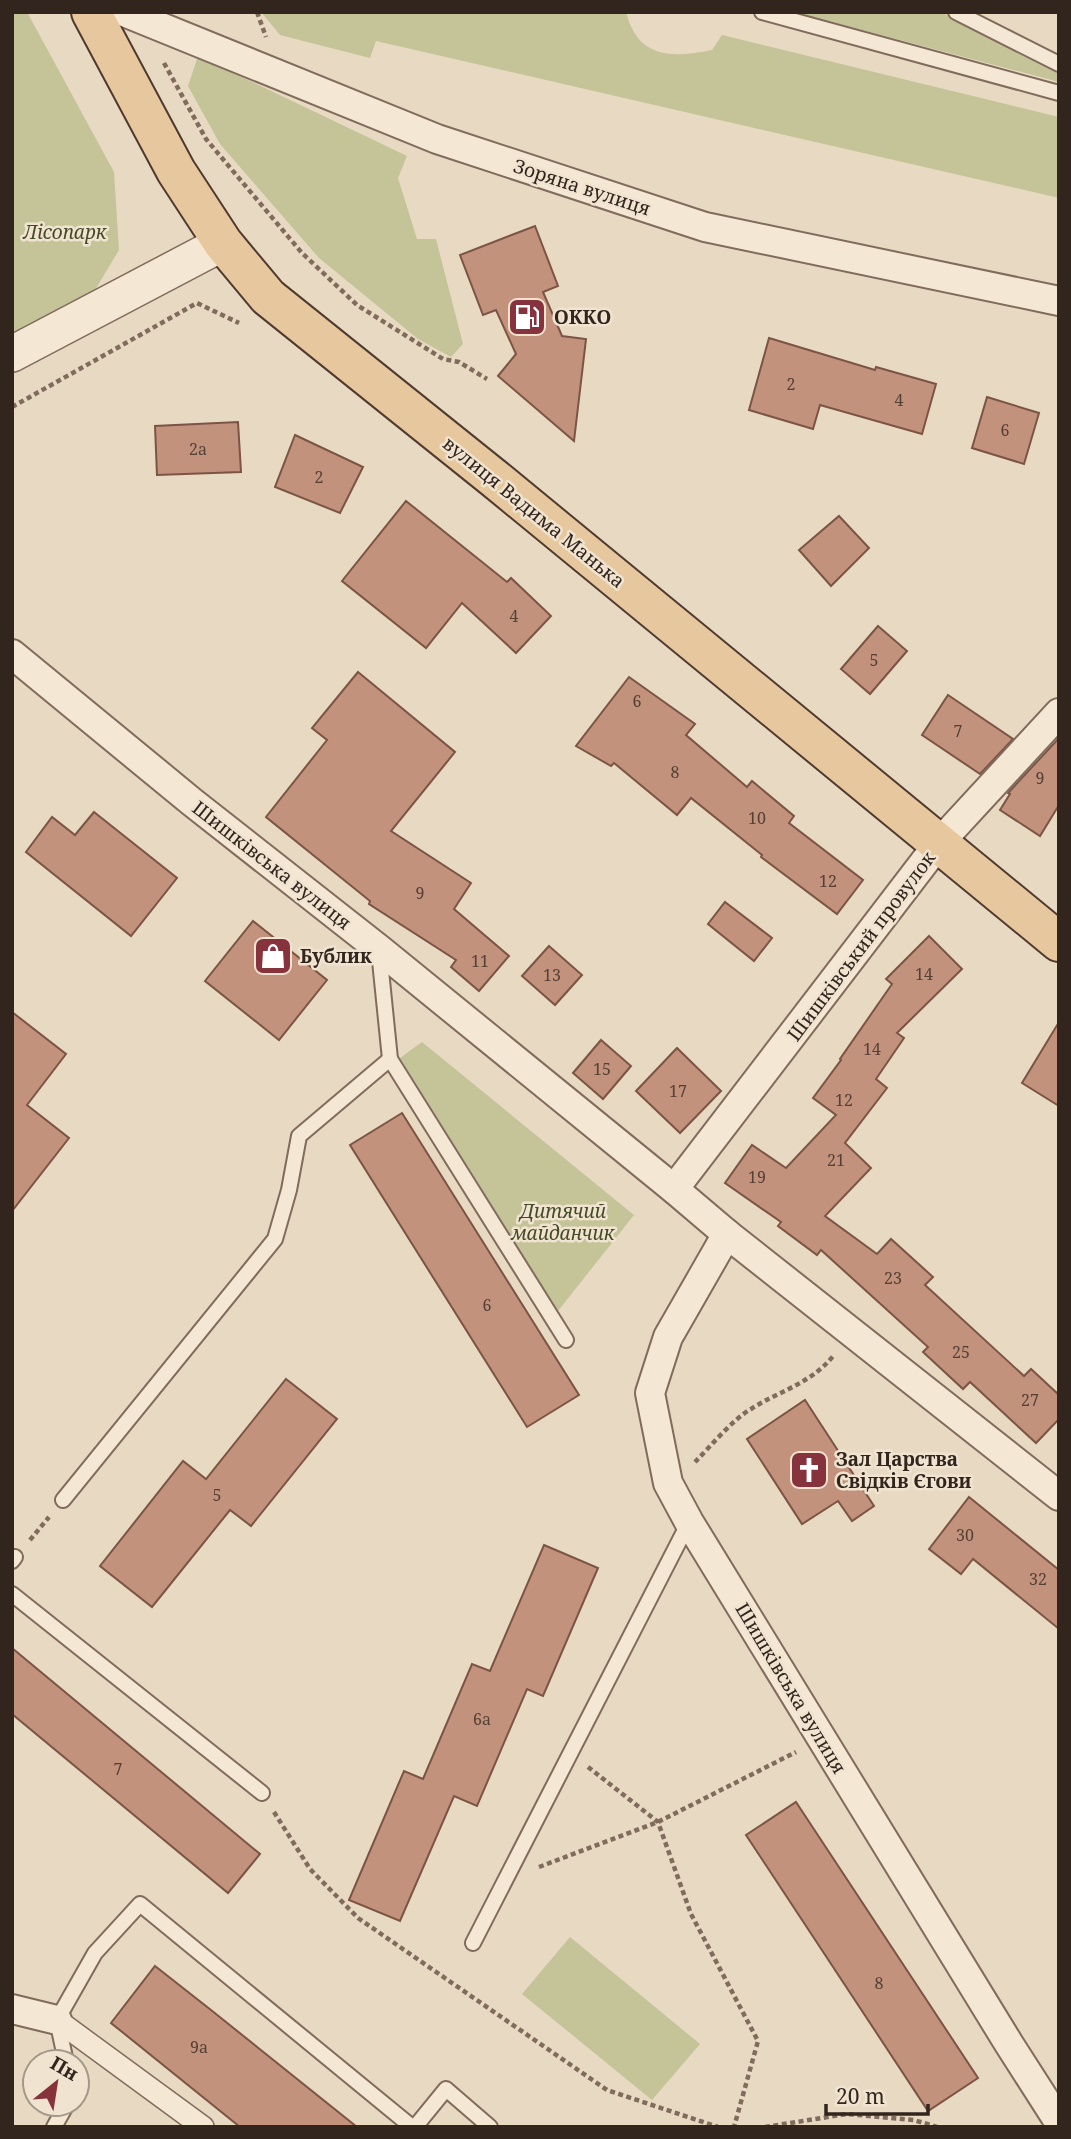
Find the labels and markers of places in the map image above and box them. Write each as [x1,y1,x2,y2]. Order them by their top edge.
fuel station icon: ОККО [506,296,548,338]
place label: ОККО [554,304,611,330]
shop icon: Бублик [252,935,294,977]
place label: Бублик [300,943,372,969]
place label: Зал Царства Свідків Єгови [836,1446,972,1494]
church icon: Зал Царства Свідків Єгови [788,1449,830,1491]

